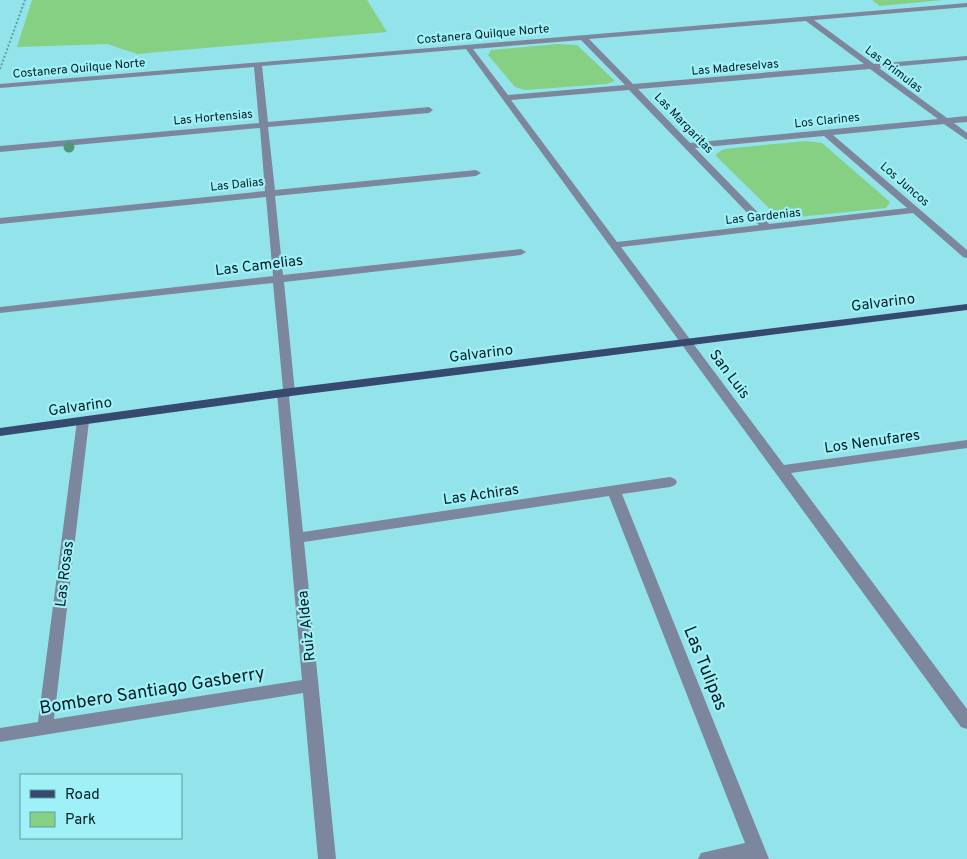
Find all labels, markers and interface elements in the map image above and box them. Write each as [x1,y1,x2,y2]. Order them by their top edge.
street label: Costanera Quilque Norte [416,21,550,49]
street label: Las Primulas [861,43,926,97]
street label: Costanera Quilque Norte [12,55,146,83]
street label: Las Madreselvas [691,56,779,80]
street label: Las Margaritas [650,90,716,158]
street label: Las Hortensias [173,107,254,129]
street label: Los Clarines [794,110,861,132]
street label: Los Juncos [876,159,932,211]
street label: Las Dalias [209,174,265,196]
street label: Las Gardenias [725,205,802,229]
street label: Las Camelias [214,252,304,281]
street label: Galvarino [850,290,916,317]
street label: Galvarino [448,341,514,368]
street label: San Luis [704,347,753,403]
street label: Galvarino [47,394,113,421]
street label: Los Nenufares [823,426,921,459]
street label: Las Achiras [442,481,520,510]
street label: Las Rosas [52,540,79,608]
street label: Ruiz Aldea [294,590,321,662]
street label: Las Tulipas [677,623,732,714]
street label: Bombero Santiago Gasberry [38,662,267,721]
legend [20,774,182,839]
text: Road [65,786,100,805]
text: Park [65,811,96,830]

